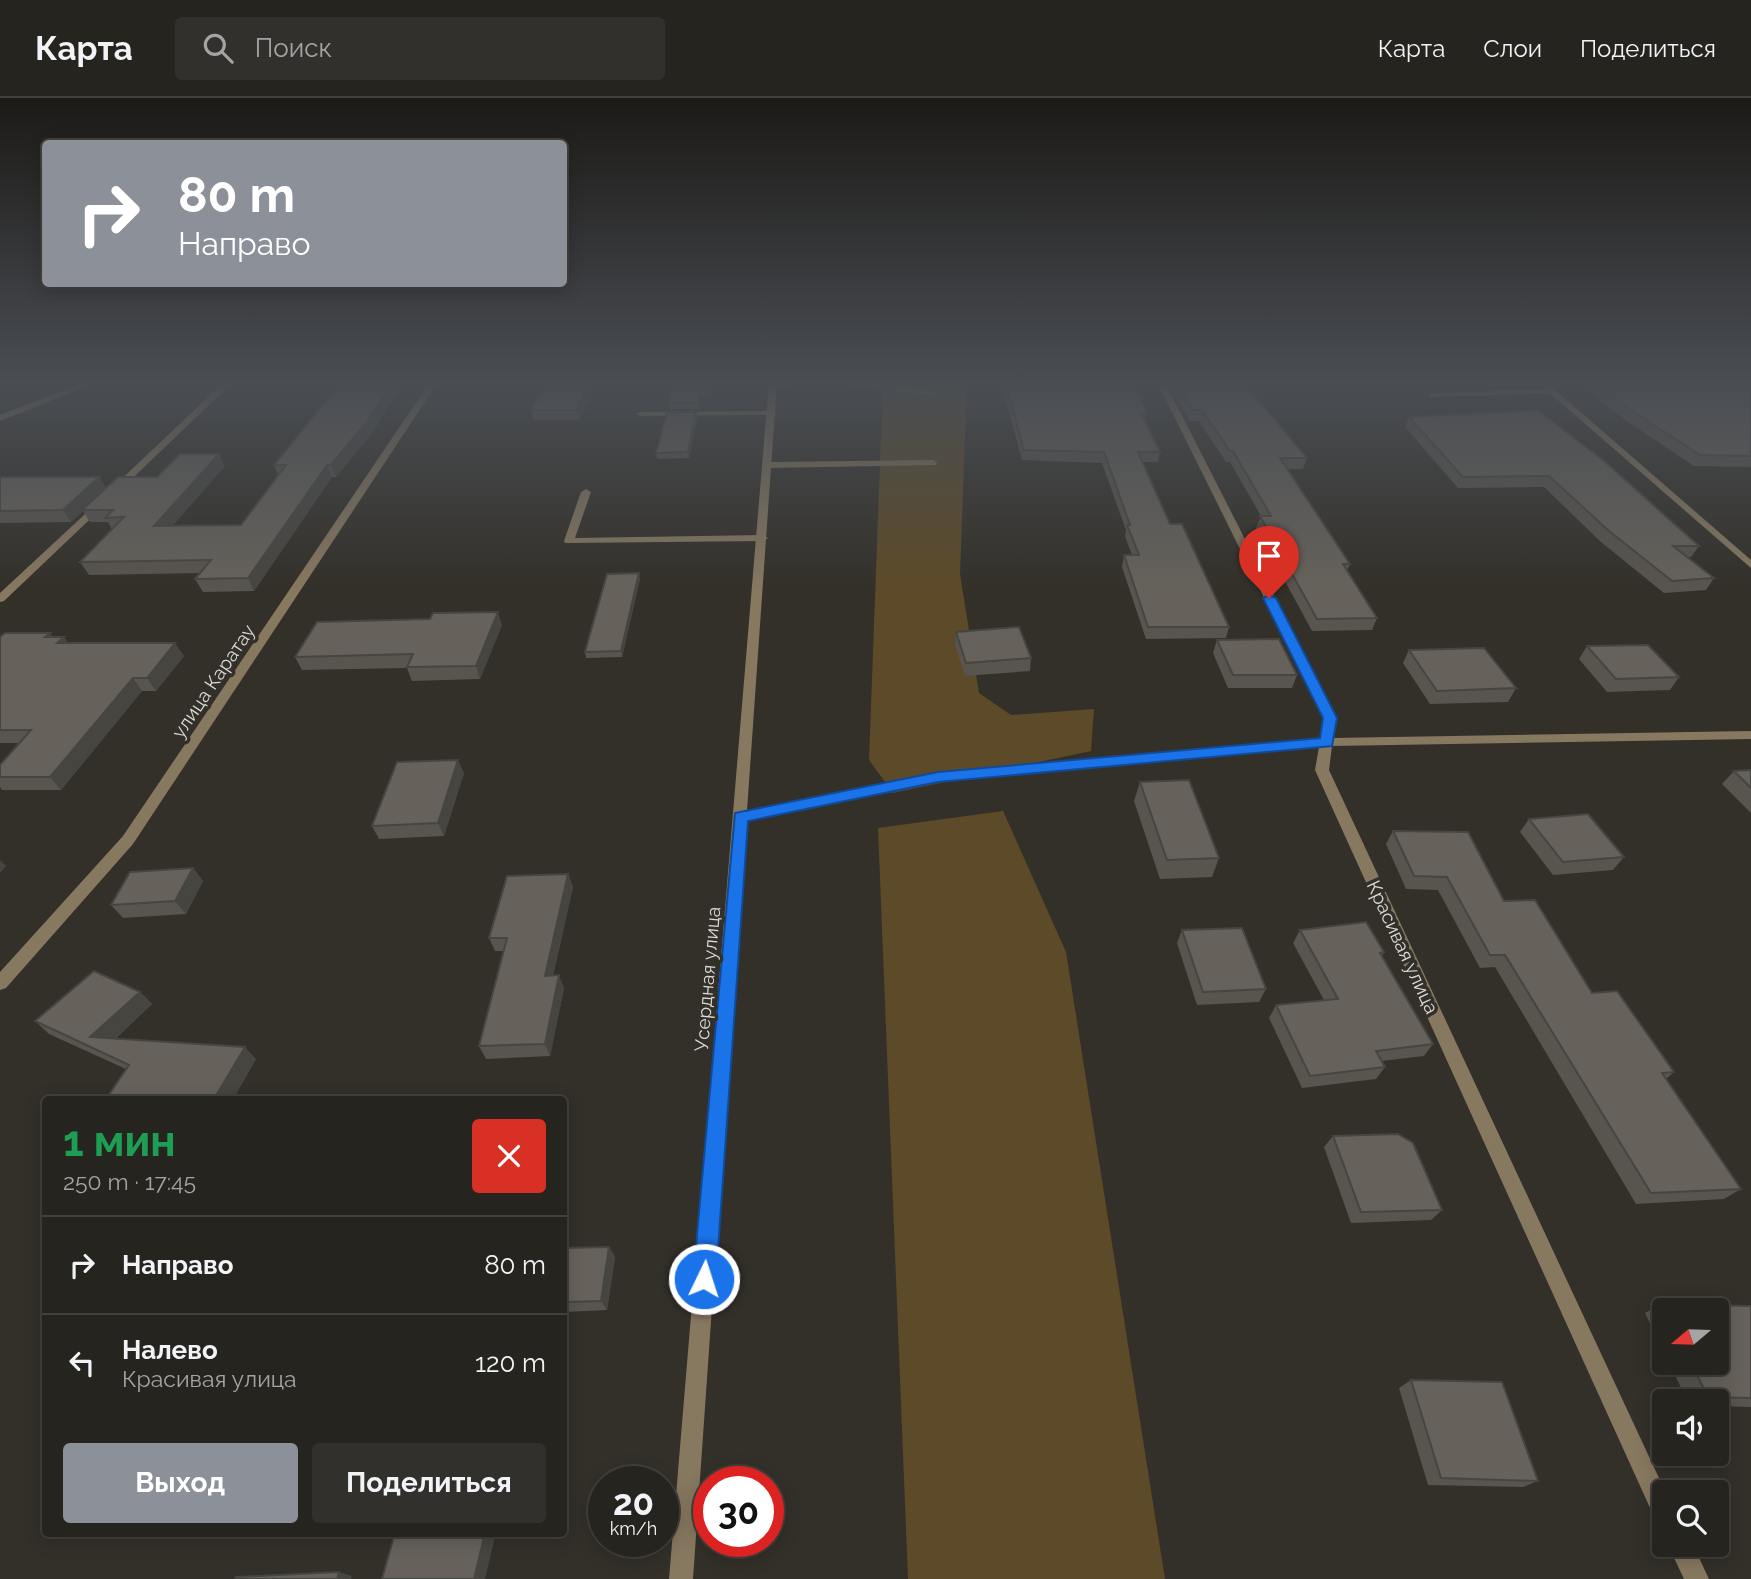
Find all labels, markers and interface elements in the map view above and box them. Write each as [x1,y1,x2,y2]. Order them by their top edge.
search box [175,17,665,80]
text: Карта [35,29,133,68]
icon: search [199,29,237,67]
text: Поиск [255,33,332,63]
text: Карта [1378,34,1445,63]
text: Слои [1483,34,1542,63]
text: Поделиться [1580,34,1716,63]
text: 80 m [178,166,295,223]
icon: right [63,168,154,259]
text: Направо [178,225,310,262]
pin [1239,526,1299,598]
icon: arrive [1250,537,1288,575]
street label: улица Каратау [167,620,259,742]
street label: Красивая улица [1363,877,1443,1017]
street label: Усердная улица [690,906,724,1052]
text: 1 мин [63,1117,176,1166]
button: close [472,1119,546,1193]
text: 250 m · 17:45 [63,1168,196,1195]
position arrow [667,1242,741,1316]
icon: right [63,1246,101,1284]
text: Направо [122,1250,233,1280]
text: 80 m [484,1250,546,1280]
north arrow [1652,1298,1729,1376]
map controls [1652,1298,1729,1557]
text: Налево [122,1335,218,1365]
icon: left [63,1344,101,1382]
text: 120 m [475,1348,546,1378]
text: Красивая улица [122,1365,297,1392]
button: sound [1652,1389,1729,1466]
button: Выход [63,1443,298,1523]
button: Поделиться [312,1443,546,1523]
speed limit sign: 30 [693,1466,784,1557]
button: search [1652,1480,1729,1557]
text: 20 [613,1482,654,1523]
text: km/h [610,1518,657,1539]

